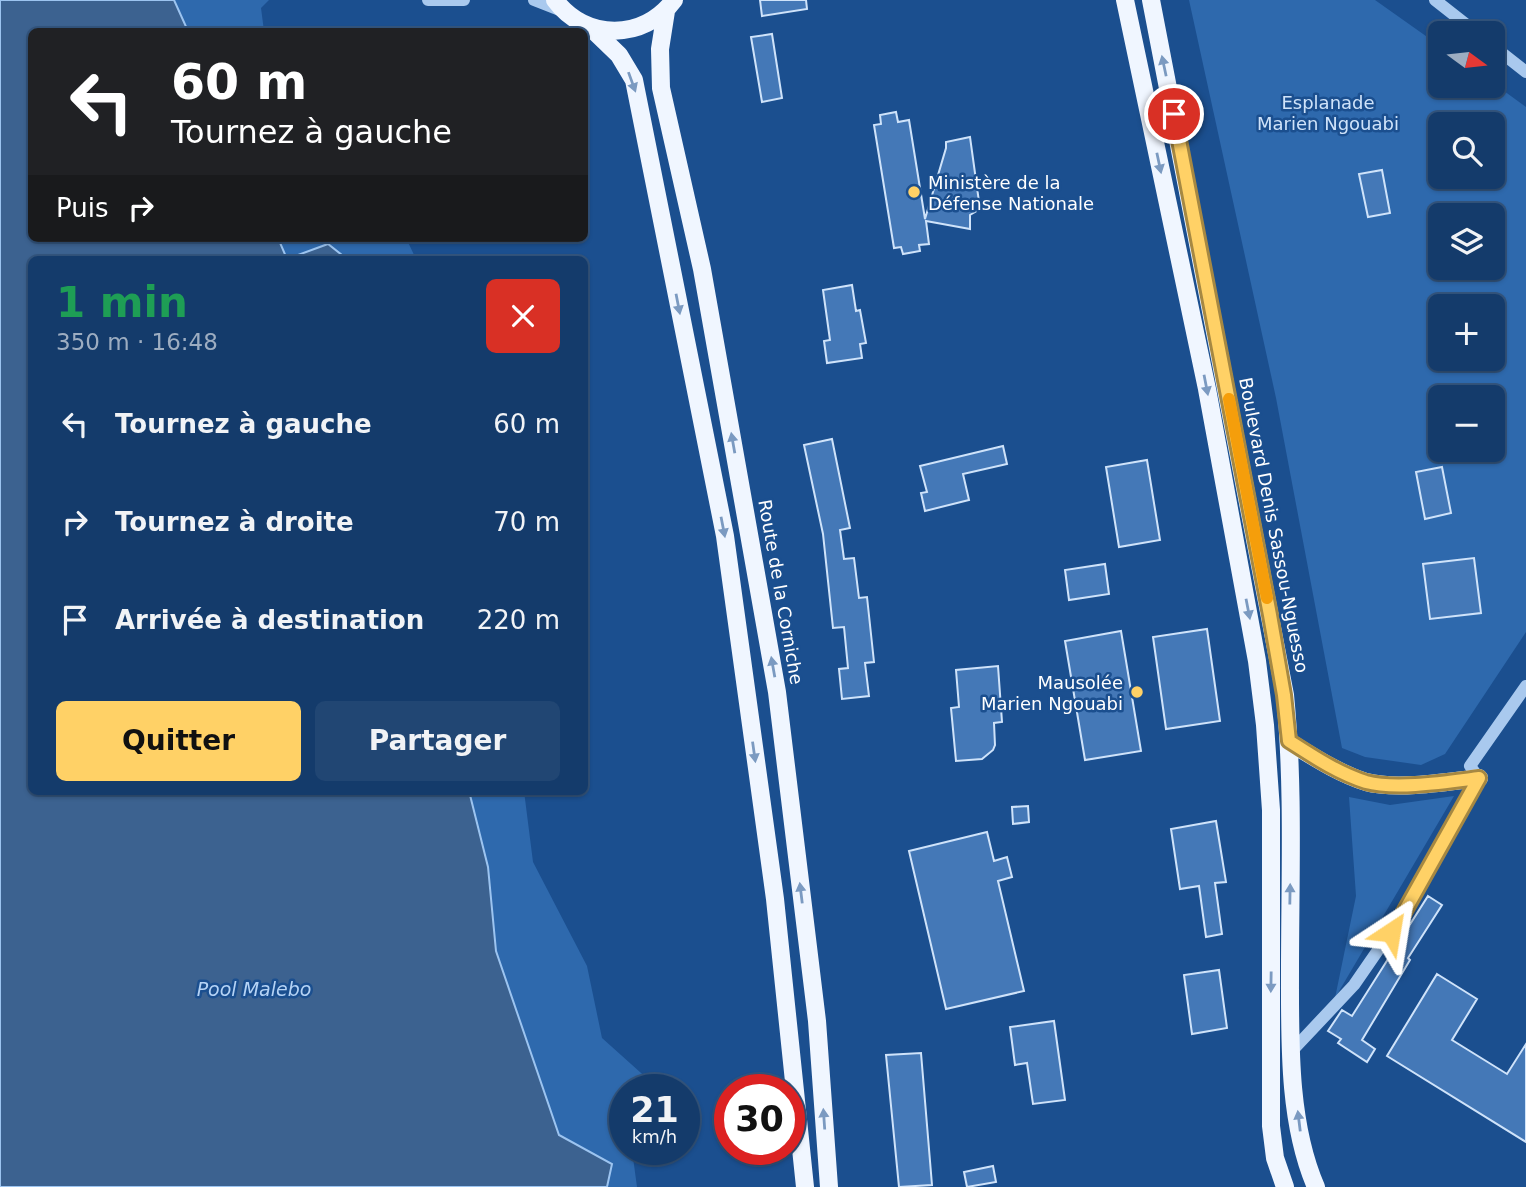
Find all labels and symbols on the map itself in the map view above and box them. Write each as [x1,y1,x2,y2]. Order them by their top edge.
north arrow [1428,21,1505,98]
one-way arrow [1159,55,1170,77]
one-way arrow [627,71,638,92]
pin [1144,84,1204,144]
park label: Esplanade Marien Ngouabi [1257,92,1399,134]
one-way arrow [1154,152,1165,174]
place label: Ministère de la Défense Nationale [928,172,1094,214]
marker: Ministère de la Défense Nationale [906,184,922,200]
one-way arrow [673,293,684,315]
one-way arrow [1200,374,1211,396]
street label: Boulevard Denis Sassou-Nguesso [1235,376,1313,674]
one-way arrow [727,432,738,454]
street label: Route de la Corniche [754,498,808,686]
one-way arrow [717,516,728,538]
one-way arrow [1242,598,1253,620]
one-way arrow [767,656,778,678]
place label: Mausolée Marien Ngouabi [981,672,1123,714]
marker: Mausolée Marien Ngouabi [1129,684,1145,700]
one-way arrow [749,741,760,763]
one-way arrow [796,881,807,903]
one-way arrow [1284,883,1296,905]
position arrow [1354,895,1428,969]
one-way arrow [1265,971,1277,993]
water label: Pool Malebo [197,978,311,1000]
speed limit sign: 30 [714,1074,805,1165]
one-way arrow [818,1108,829,1130]
one-way arrow [1293,1110,1304,1132]

